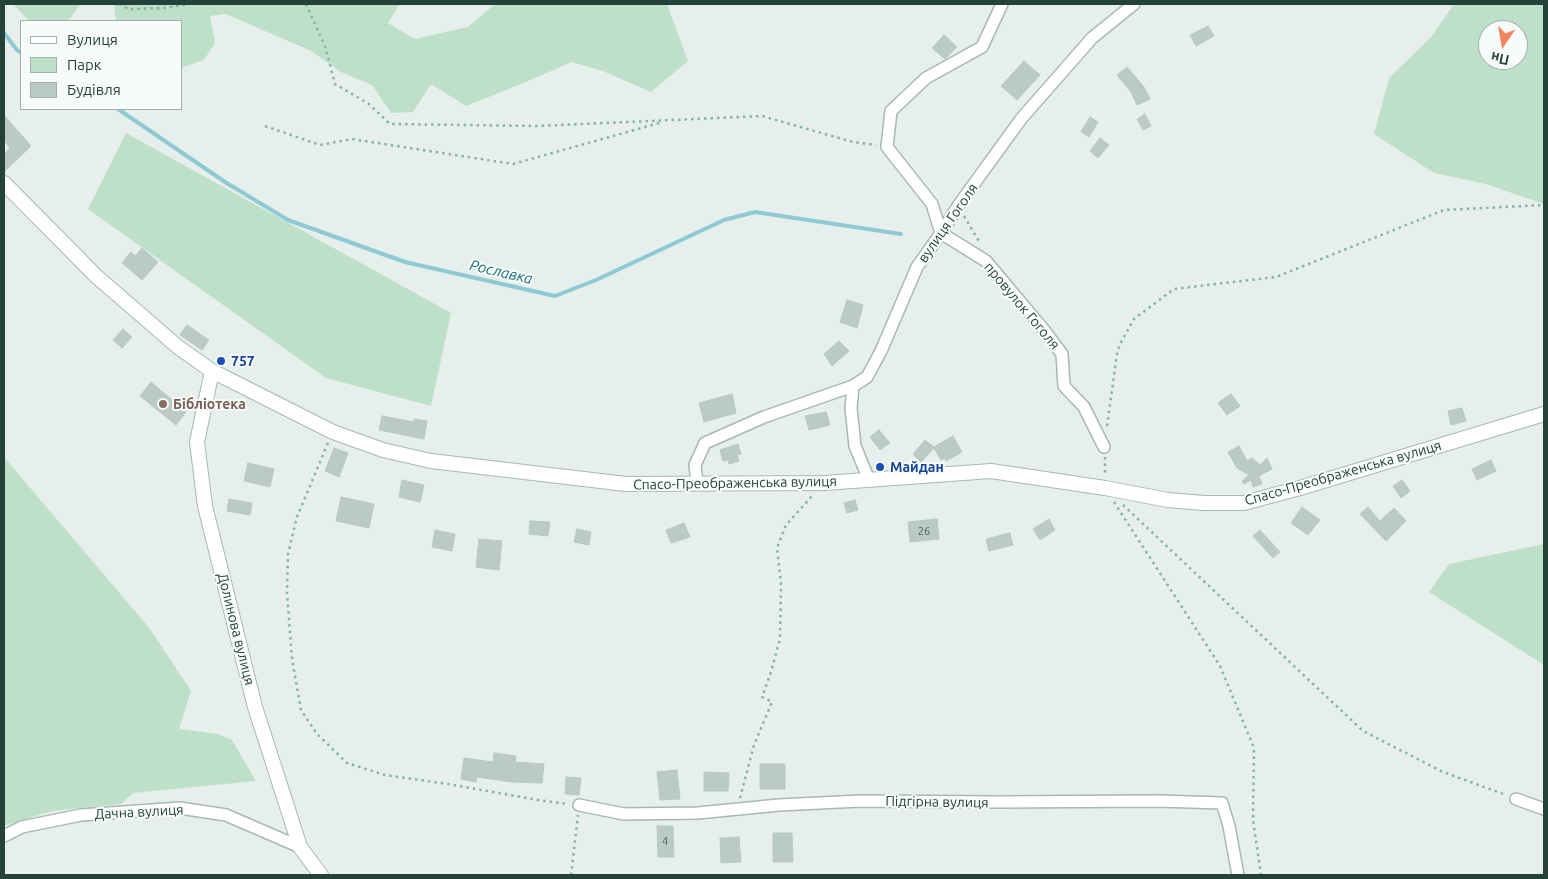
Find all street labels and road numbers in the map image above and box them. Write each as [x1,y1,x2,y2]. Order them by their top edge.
street label: вулиця Гоголя [914,180,982,266]
street label: провулок Гоголя [981,259,1063,353]
street label: Спасо-Преображенська вулиця [1243,437,1443,509]
street label: Спасо-Преображенська вулиця [633,473,837,493]
street label: Долинова вулиця [214,571,258,687]
street label: Підгірна вулиця [885,793,989,811]
street label: Дачна вулиця [94,801,184,823]

